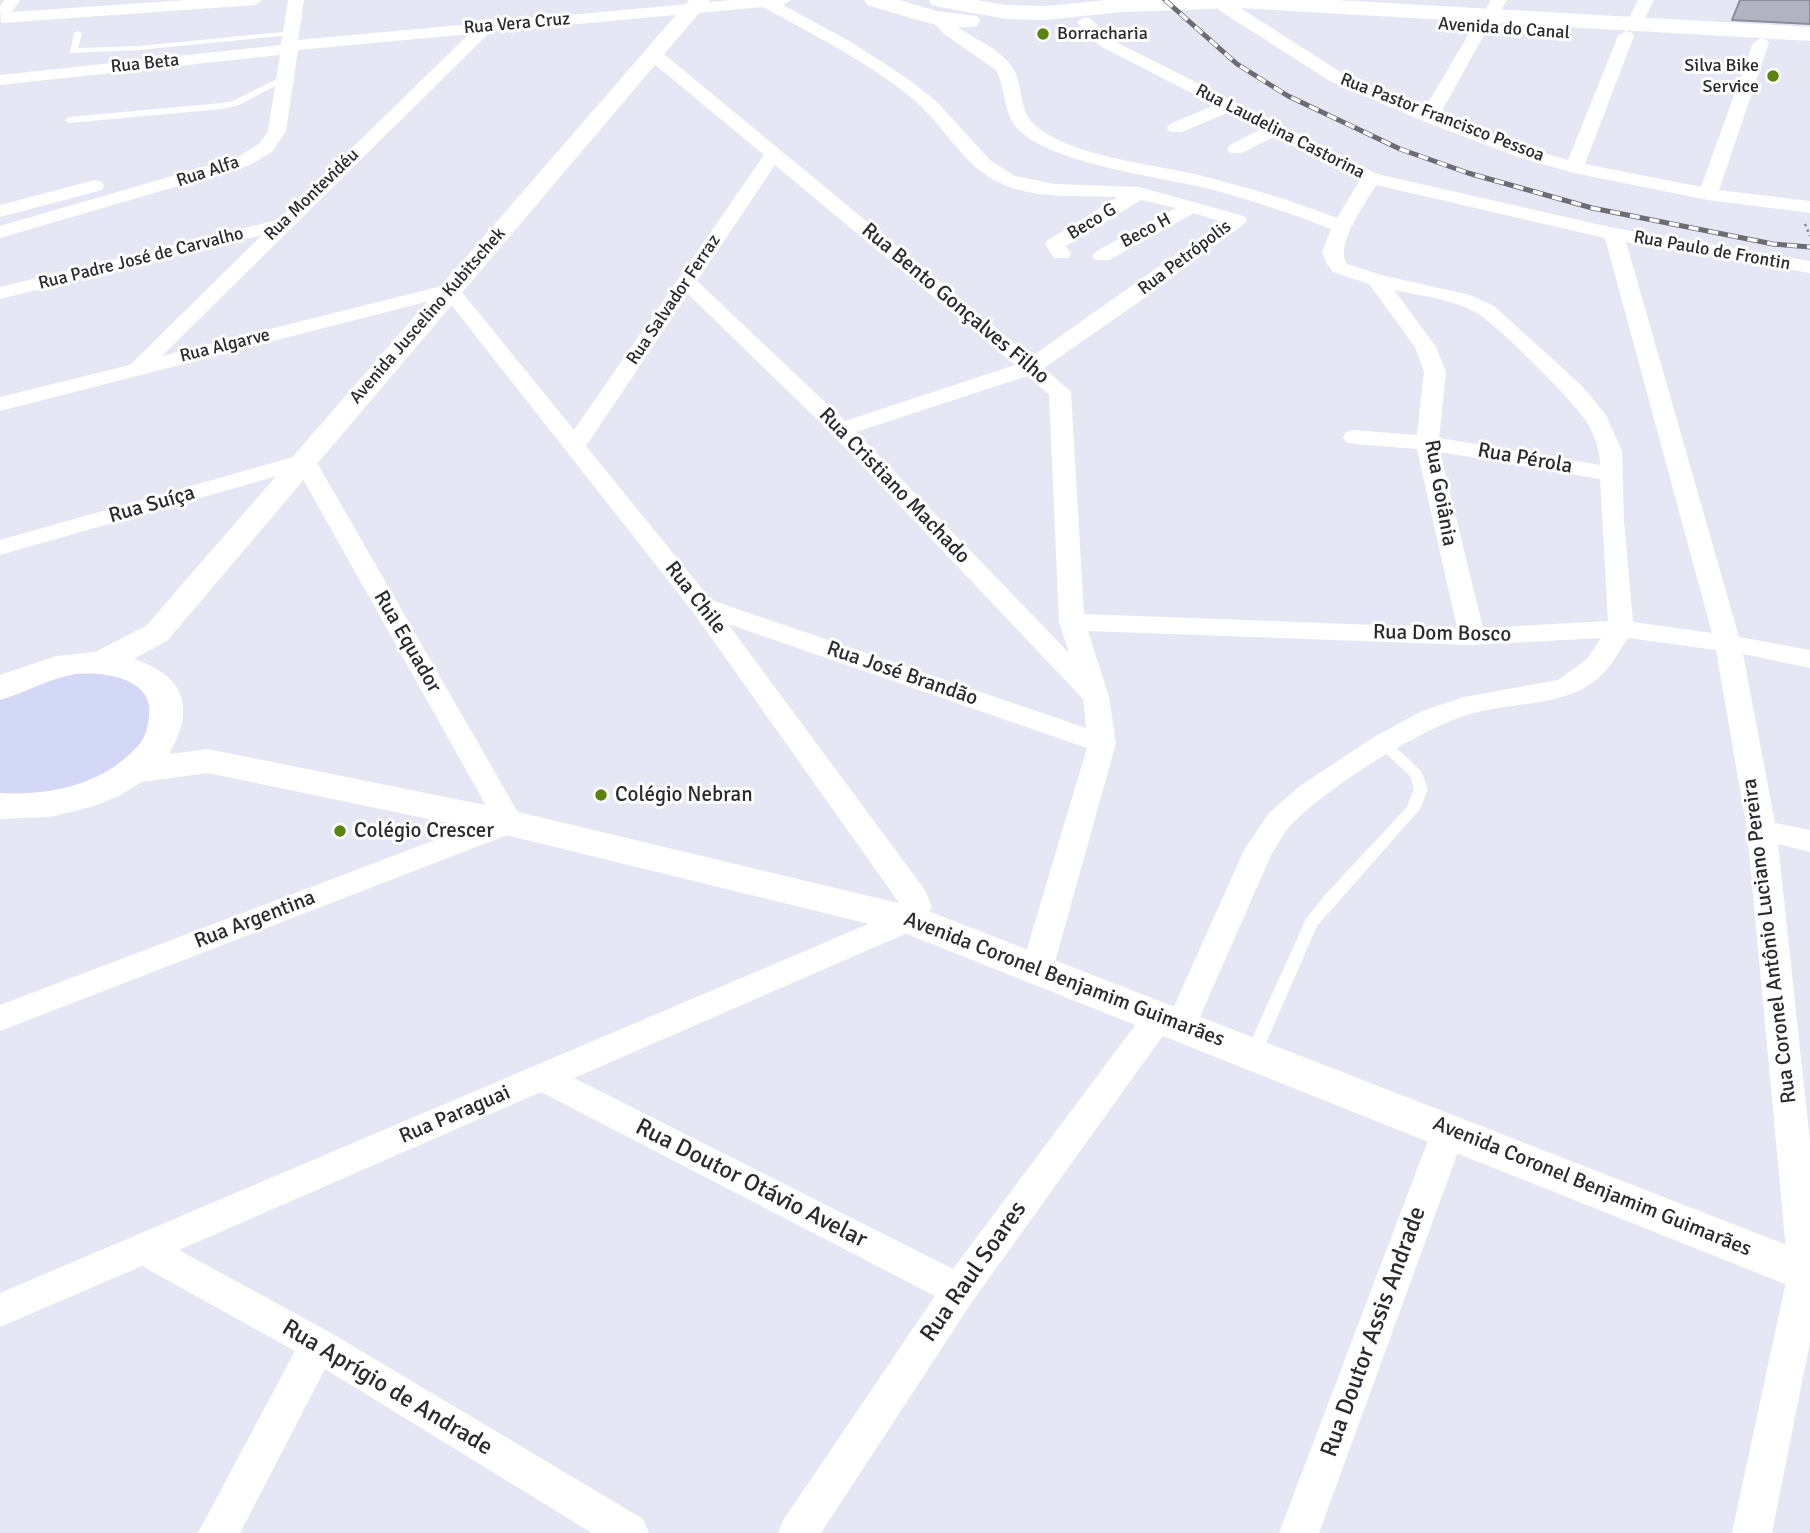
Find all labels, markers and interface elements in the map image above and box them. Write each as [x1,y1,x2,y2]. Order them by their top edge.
street label: Rua Vera Cruz [463,9,571,39]
street label: Avenida do Canal [1437,14,1571,44]
place label: Borracharia [1057,23,1148,45]
marker: Borracharia [1035,26,1051,42]
street label: Rua Beta [110,50,180,78]
place label: Silva Bike Service [1684,55,1759,98]
marker: Silva Bike Service [1765,68,1781,84]
street label: Rua Pastor Francisco Pessoa [1337,69,1547,167]
street label: Rua Laudelina Castorina [1192,80,1368,184]
street label: Rua Montevidéu [260,144,364,246]
street label: Rua Alfa [174,152,242,192]
street label: Beco G [1064,199,1120,245]
street label: Beco H [1117,209,1175,253]
street label: Rua Petrópolis [1134,216,1236,300]
street label: Rua Bento Gonçalves Filho [856,218,1054,390]
street label: Rua Padre José de Carvalho [36,223,246,295]
street label: Avenida Juscelino Kubitschek [346,223,510,409]
street label: Rua Paulo de Frontin [1632,227,1792,275]
street label: Rua Salvador Ferraz [622,231,726,369]
street label: Rua Algarve [178,324,272,368]
street label: Rua Cristiano Machado [813,403,975,569]
street label: Rua Goiânia [1418,438,1462,548]
street label: Rua Pérola [1476,438,1574,480]
street label: Rua Suíça [106,481,198,529]
street label: Rua Chile [659,557,731,639]
street label: Rua Equador [368,587,446,697]
street label: Rua Dom Bosco [1373,620,1511,648]
street label: Rua José Brandão [823,636,981,712]
street label: Rua Coronel Antônio Luciano Pereira [1738,777,1802,1105]
place label: Colégio Nebran [615,782,753,808]
marker: Colégio Nebran [593,787,609,803]
place label: Colégio Crescer [354,818,494,844]
marker: Colégio Crescer [332,823,348,839]
street label: Rua Argentina [191,885,319,955]
street label: Avenida Coronel Benjamim Guimarães [900,907,1228,1053]
street label: Rua Paraguai [396,1080,514,1150]
street label: Avenida Coronel Benjamim Guimarães [1429,1111,1755,1263]
street label: Rua Doutor Otávio Avelar [630,1113,872,1255]
street label: Rua Raul Soares [915,1196,1033,1348]
street label: Rua Doutor Assis Andrade [1315,1203,1433,1461]
street label: Rua Aprígio de Andrade [277,1314,497,1462]

